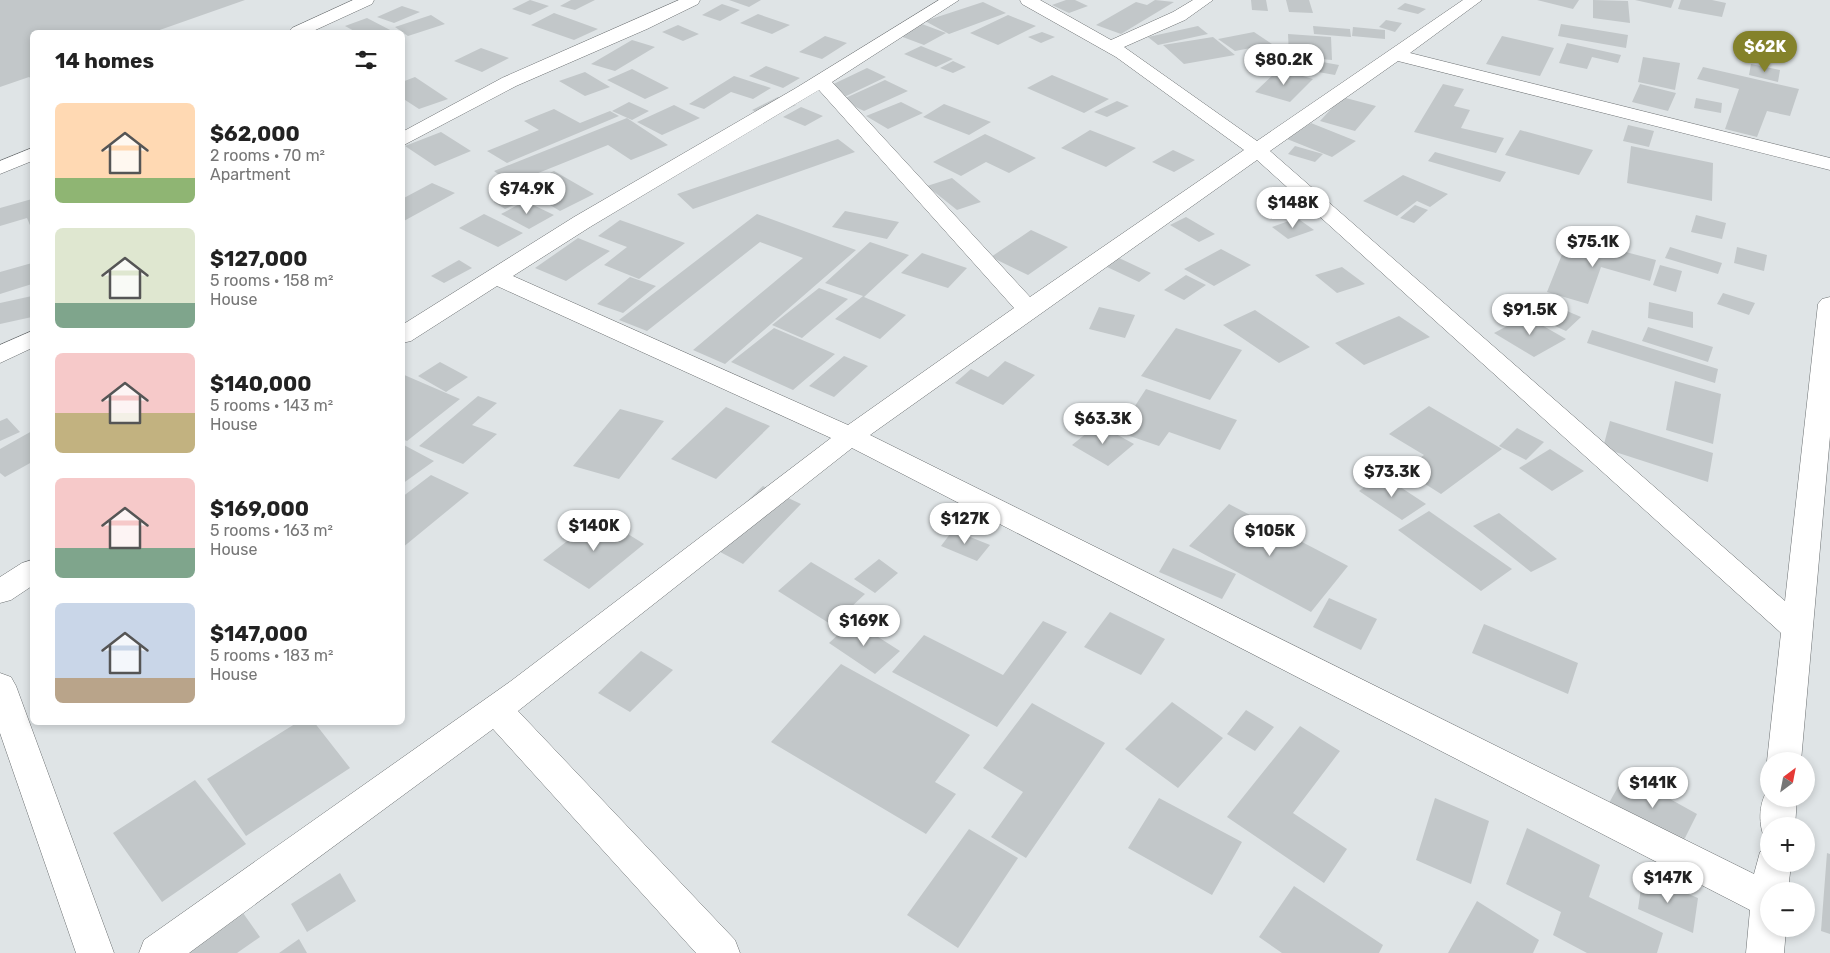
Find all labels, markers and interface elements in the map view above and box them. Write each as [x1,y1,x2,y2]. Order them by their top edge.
pin: $62K [1735,30,1795,73]
text: $62K [1744,37,1786,56]
pin: $80.2K [1243,44,1325,86]
icon: filters [352,46,380,74]
text: 14 homes [55,48,154,73]
text: $80.2K [1255,50,1313,69]
text: $62,000 [210,121,300,146]
icon: home [95,123,155,183]
text: 2 rooms · 70 m² [210,146,325,165]
text: Apartment [210,165,290,184]
pin: $74.9K [486,172,568,215]
text: $74.9K [500,179,554,198]
pin: $148K [1258,186,1328,229]
text: $148K [1267,193,1319,212]
pin: $75.1K [1552,226,1634,268]
text: $75.1K [1567,232,1619,251]
text: $127,000 [210,246,307,271]
icon: home [95,248,155,308]
text: 5 rooms · 158 m² [210,271,333,290]
text: House [210,290,257,309]
pin: $91.5K [1489,294,1571,336]
text: $91.5K [1503,300,1557,319]
text: $140,000 [210,371,311,396]
icon: home [95,373,155,433]
text: 5 rooms · 143 m² [210,396,333,415]
pin: $63.3K [1062,402,1144,445]
text: $63.3K [1074,409,1132,428]
text: House [210,415,257,434]
pin: $73.3K [1351,456,1433,498]
text: $73.3K [1364,462,1420,481]
text: $169,000 [210,496,309,521]
icon: home [95,498,155,558]
pin: $127K [930,502,1000,545]
text: $127K [941,509,989,528]
pin: $140K [559,510,629,552]
pin: $105K [1235,514,1305,557]
text: $140K [568,516,620,535]
text: 5 rooms · 163 m² [210,521,333,540]
text: $105K [1245,521,1295,540]
text: House [210,540,257,559]
pin: $169K [829,604,899,647]
text: $169K [839,611,889,630]
text: $147,000 [210,621,308,646]
icon: home [95,623,155,683]
text: 5 rooms · 183 m² [210,646,333,665]
text: House [210,665,257,684]
north arrow [1760,752,1815,808]
map controls [1760,752,1815,937]
pin: $141K [1618,766,1688,809]
text: $141K [1629,773,1677,792]
button: + [1760,817,1815,872]
pin: $147K [1633,862,1703,904]
text: $147K [1644,868,1692,887]
button: − [1760,882,1815,937]

